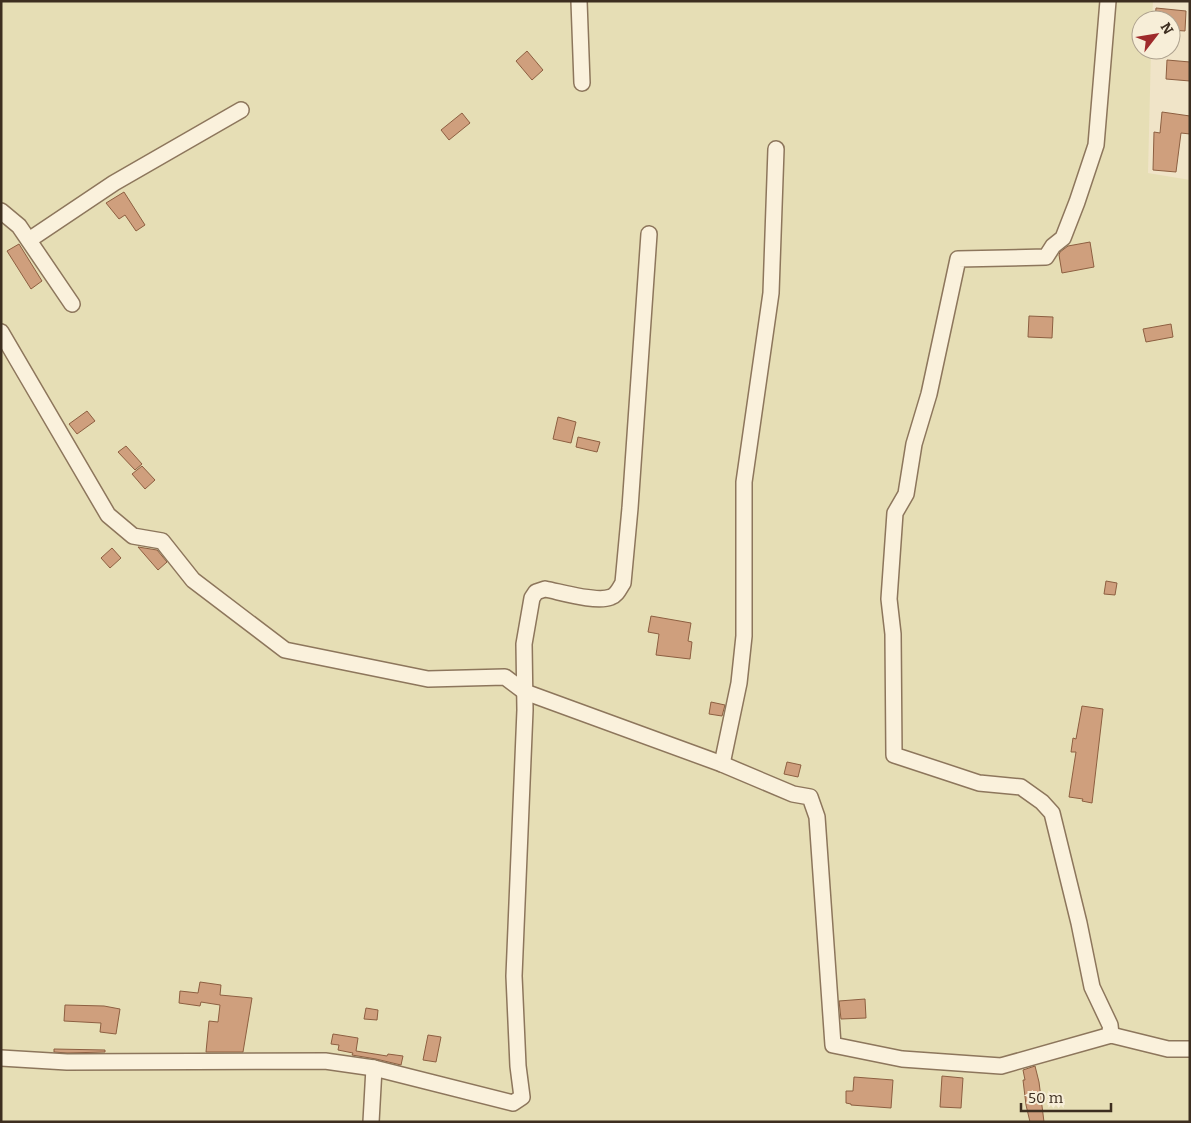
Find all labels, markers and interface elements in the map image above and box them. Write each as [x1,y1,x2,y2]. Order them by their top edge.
north arrow [1131,10,1181,60]
text: N [1157,20,1177,38]
scale bar [1021,1080,1111,1112]
text: 50 m [1028,1089,1064,1107]

